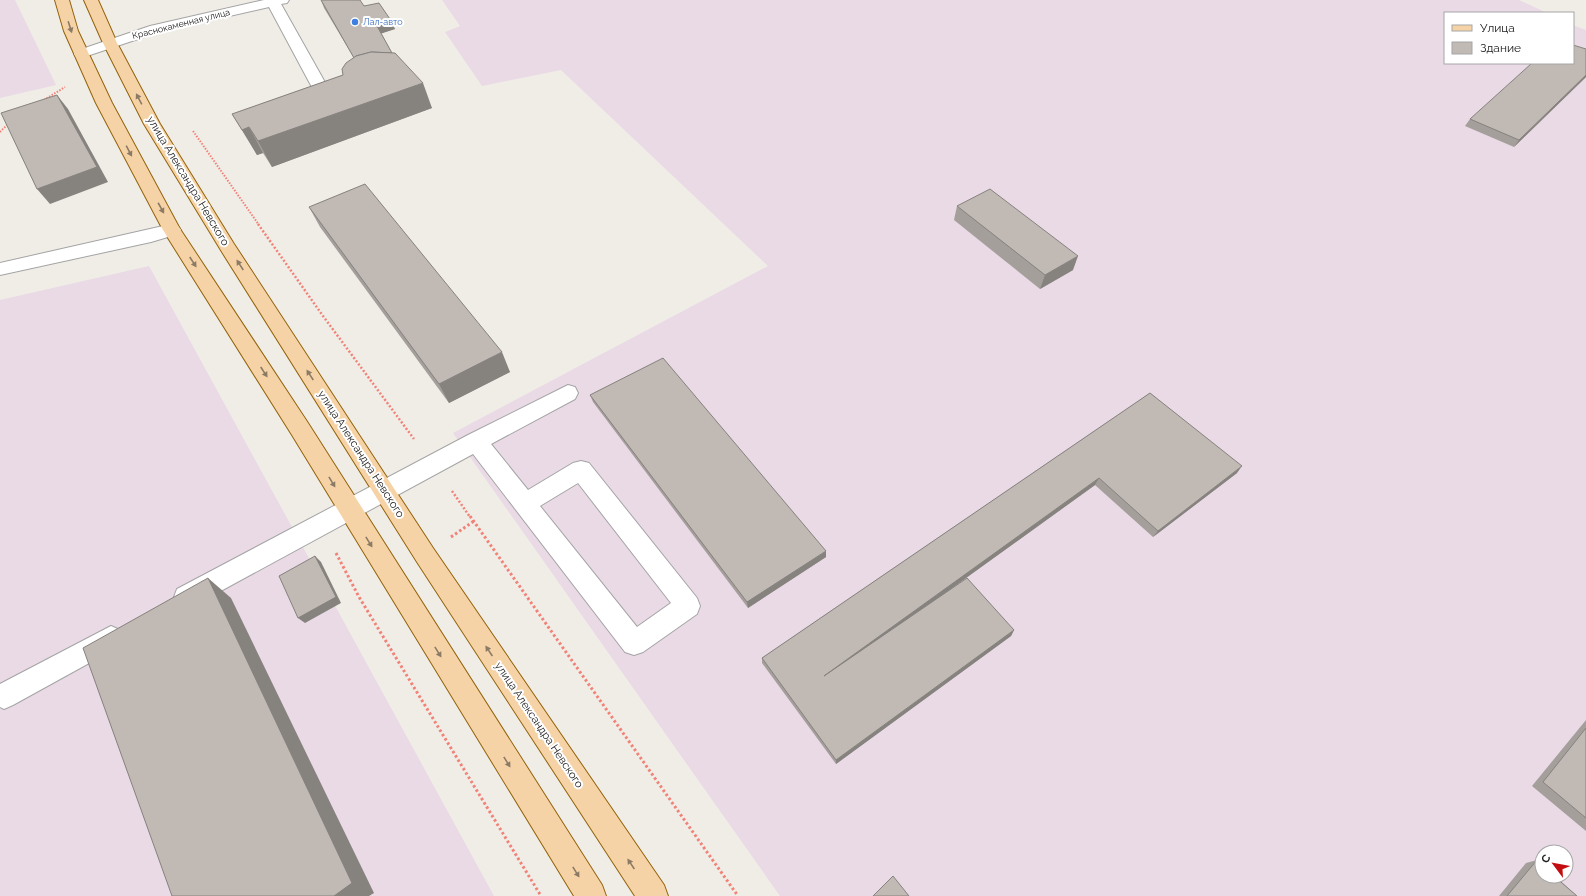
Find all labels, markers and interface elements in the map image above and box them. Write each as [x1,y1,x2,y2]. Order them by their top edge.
street label: Краснокаменная улица [131,7,231,41]
legend [1444,12,1574,64]
marker: Лал-авто [350,17,360,27]
place label: Лал-авто [363,17,403,27]
text: Улица [1480,21,1515,35]
one-way arrow [67,22,73,34]
text: Здание [1480,41,1521,55]
one-way arrow [136,93,142,105]
street label: улица Александра Невского [144,114,232,249]
one-way arrow [126,145,133,157]
one-way arrow [157,203,164,214]
one-way arrow [190,257,197,268]
one-way arrow [236,259,243,271]
one-way arrow [260,366,267,378]
one-way arrow [306,370,314,380]
street label: улица Александра Невского [315,388,407,520]
one-way arrow [329,476,336,488]
one-way arrow [366,536,373,548]
one-way arrow [485,646,493,656]
one-way arrow [434,647,442,657]
street label: улица Александра Невского [492,660,586,791]
one-way arrow [503,757,510,768]
north arrow [1534,844,1574,884]
text: С [1538,852,1554,866]
one-way arrow [627,858,635,869]
one-way arrow [572,867,580,878]

